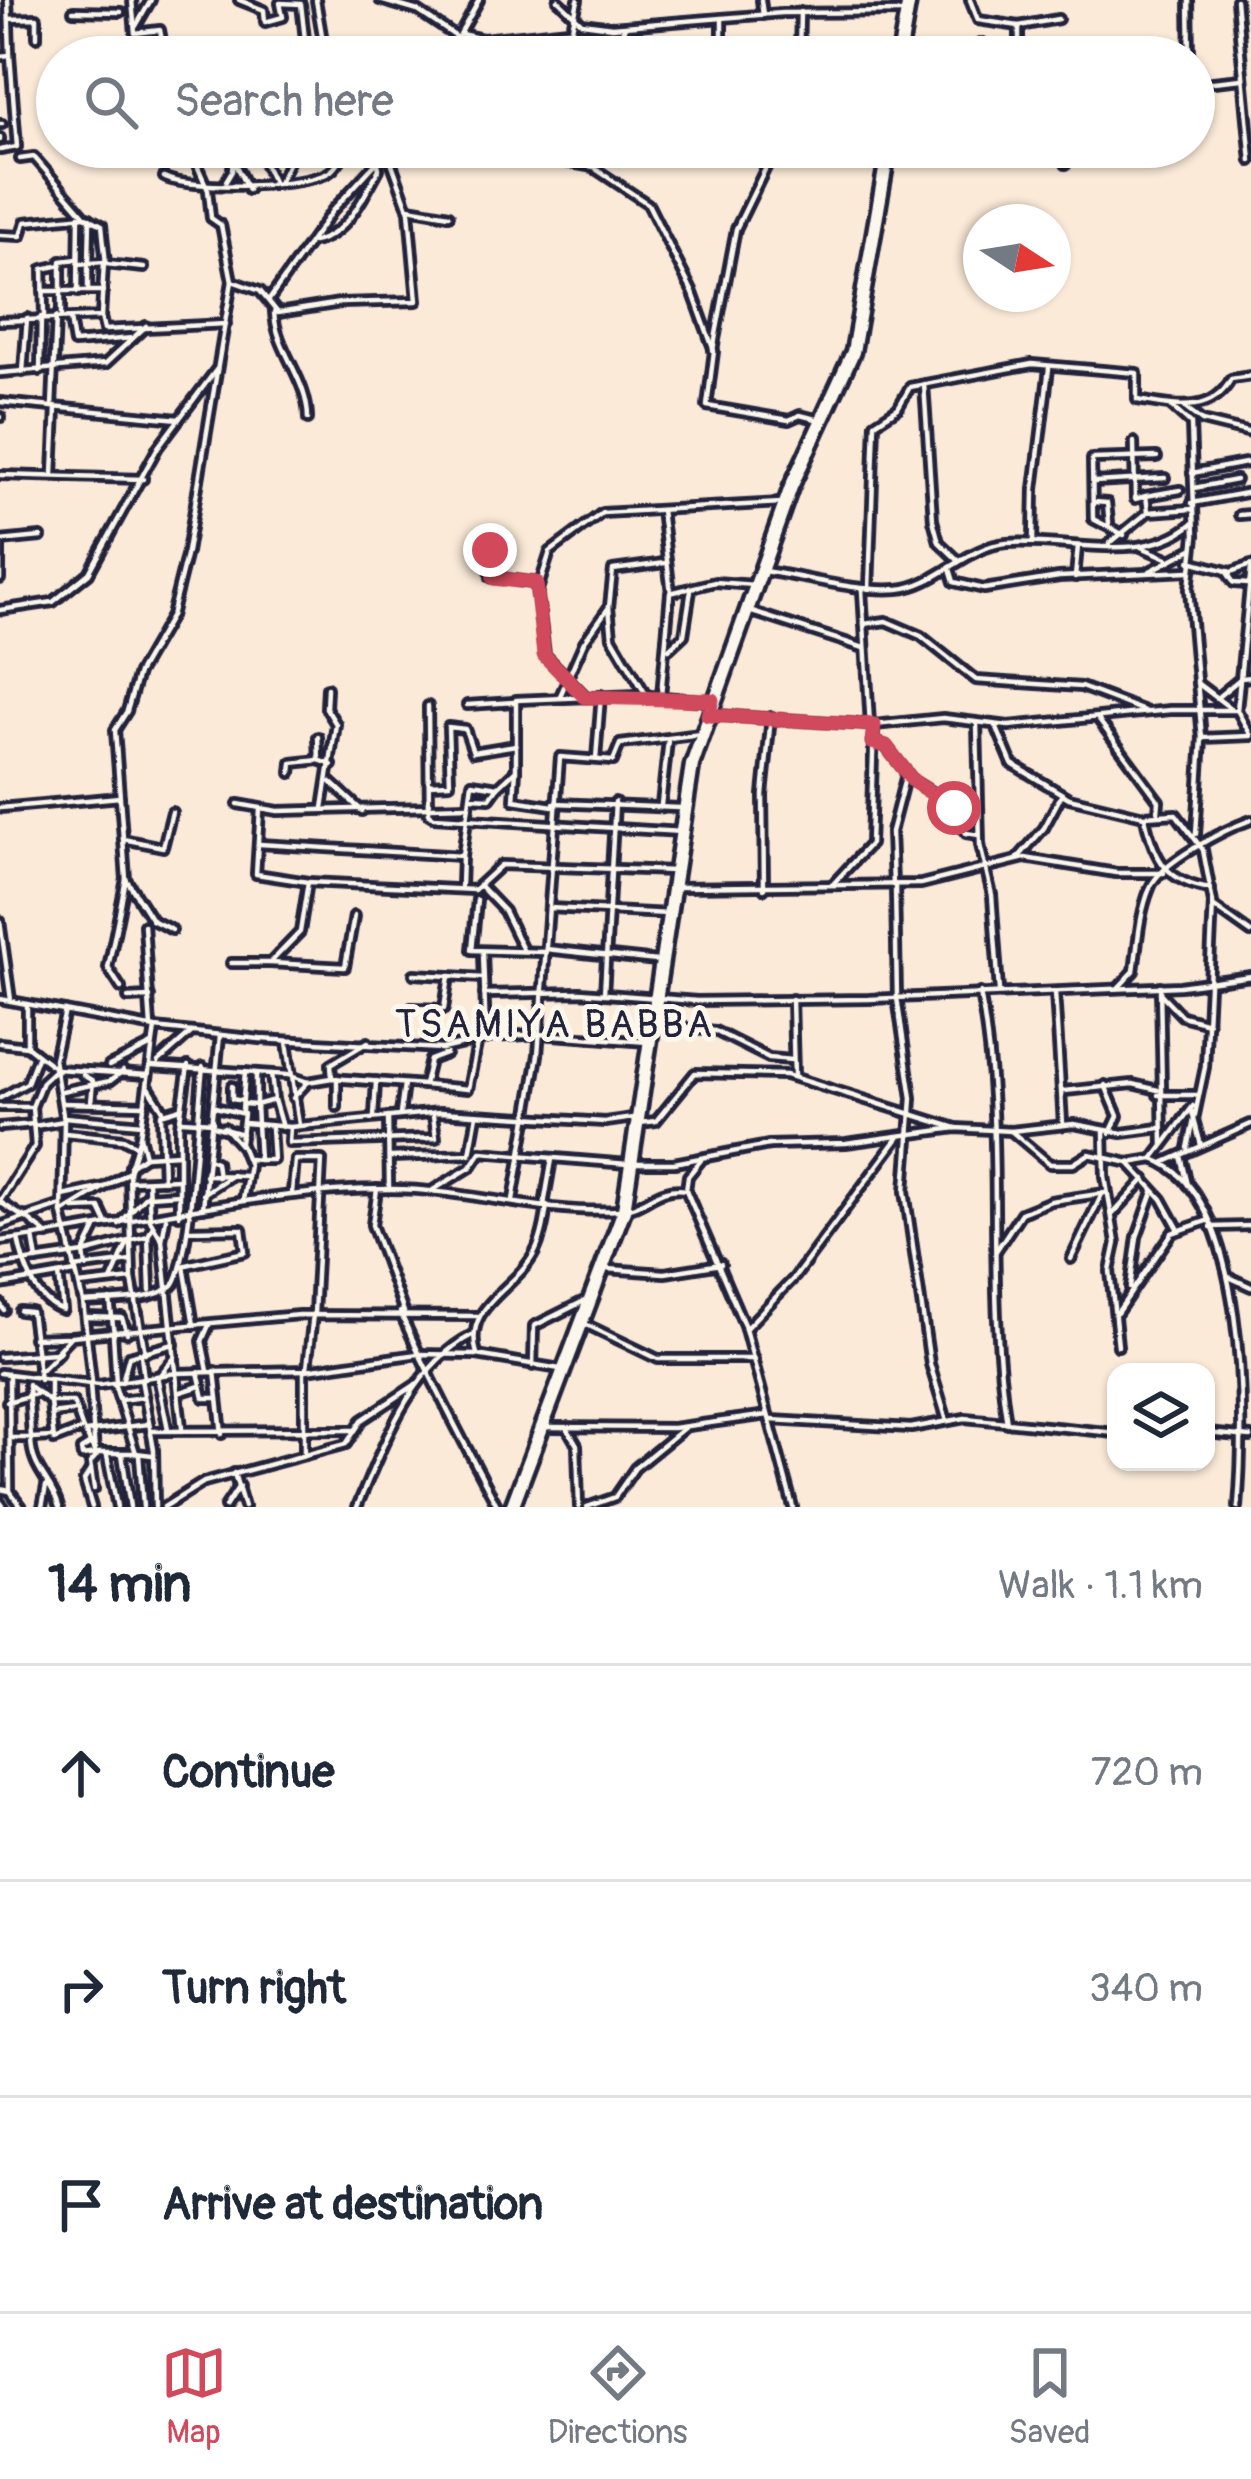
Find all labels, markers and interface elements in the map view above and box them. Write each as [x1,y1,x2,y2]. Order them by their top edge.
search box [36,36,1215,168]
icon: search [78,69,144,135]
text: Search here [174,74,394,130]
north arrow [963,204,1071,312]
route end [463,523,517,577]
route start [927,781,981,835]
district label: TSAMIYA BABBA [395,1000,715,1049]
map controls [1107,1363,1215,1471]
button: layers [1107,1363,1215,1471]
text: 14 min [48,1553,191,1617]
text: Walk · 1.1 km [998,1561,1203,1610]
icon: ahead [48,1740,114,1806]
text: Continue [162,1745,335,1801]
text: 720 m [1091,1748,1203,1797]
icon: right [48,1956,114,2022]
text: Turn right [162,1961,346,2017]
text: 340 m [1089,1964,1203,2013]
icon: arrive [48,2172,114,2238]
text: Arrive at destination [162,2177,543,2233]
tab: Map [161,2340,227,2453]
tab: Directions [548,2340,688,2453]
tab: Saved [1009,2340,1090,2453]

